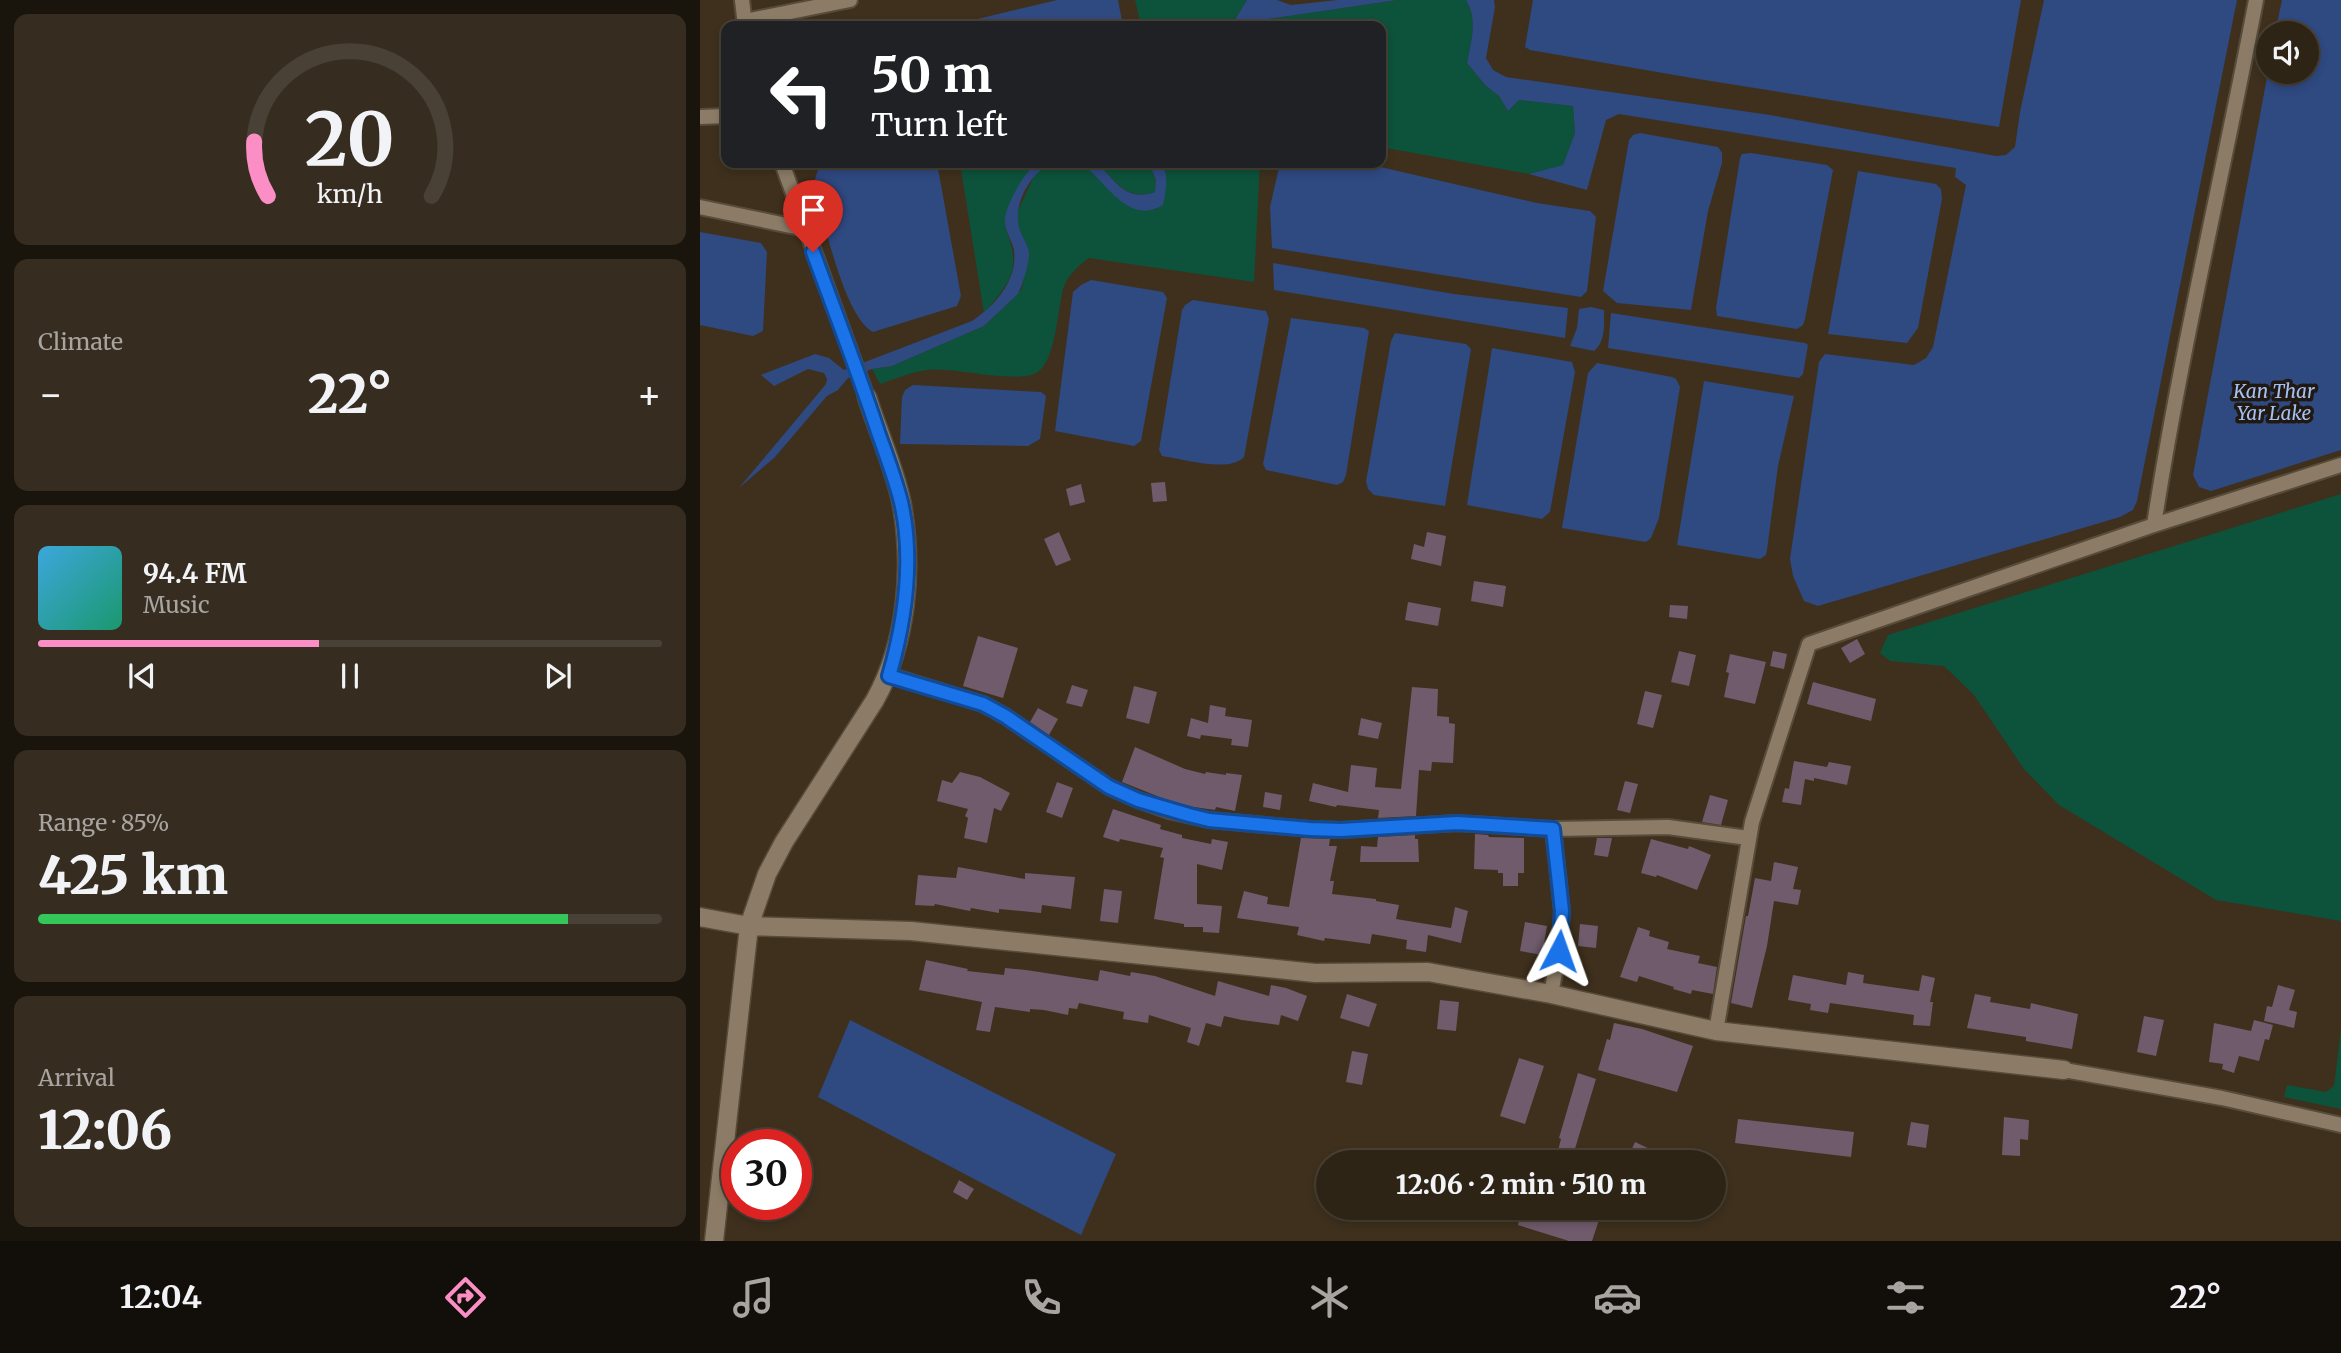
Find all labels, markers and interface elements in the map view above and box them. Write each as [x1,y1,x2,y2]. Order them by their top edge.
map controls [2256,21,2319,84]
button: sound [2256,21,2319,84]
text: 50 m [871,44,992,105]
icon: left [756,49,847,140]
text: 20 [305,94,395,186]
text: Turn left [871,105,1008,145]
text: km/h [317,178,383,210]
pin [783,180,843,252]
icon: arrive [794,191,832,229]
text: Climate [38,327,123,356]
text: 22° [308,362,392,427]
text: − [38,371,63,418]
text: + [637,371,662,418]
water label: Kan Thar Yar Lake [2232,379,2315,425]
text: 94.4 FM [143,557,247,590]
text: Music [143,590,210,619]
icon: previous [123,657,161,695]
icon: pause [331,657,369,695]
icon: next [539,657,577,695]
text: Range · 85% [38,808,169,837]
text: 425 km [38,843,228,908]
position arrow [1522,914,1596,988]
text: Arrival [38,1063,115,1092]
text: 12:06 [38,1098,172,1163]
speed limit sign: 30 [721,1129,812,1220]
text: 12:06 · 2 min · 510 m [1396,1168,1646,1201]
icon: directions [441,1273,490,1322]
icon: music [729,1273,778,1322]
icon: phone [1017,1273,1066,1322]
icon: climate [1305,1273,1354,1322]
icon: car [1593,1273,1642,1322]
icon: filters [1881,1273,1930,1322]
text: 12:04 [120,1277,202,1317]
text: 22° [2170,1277,2221,1317]

